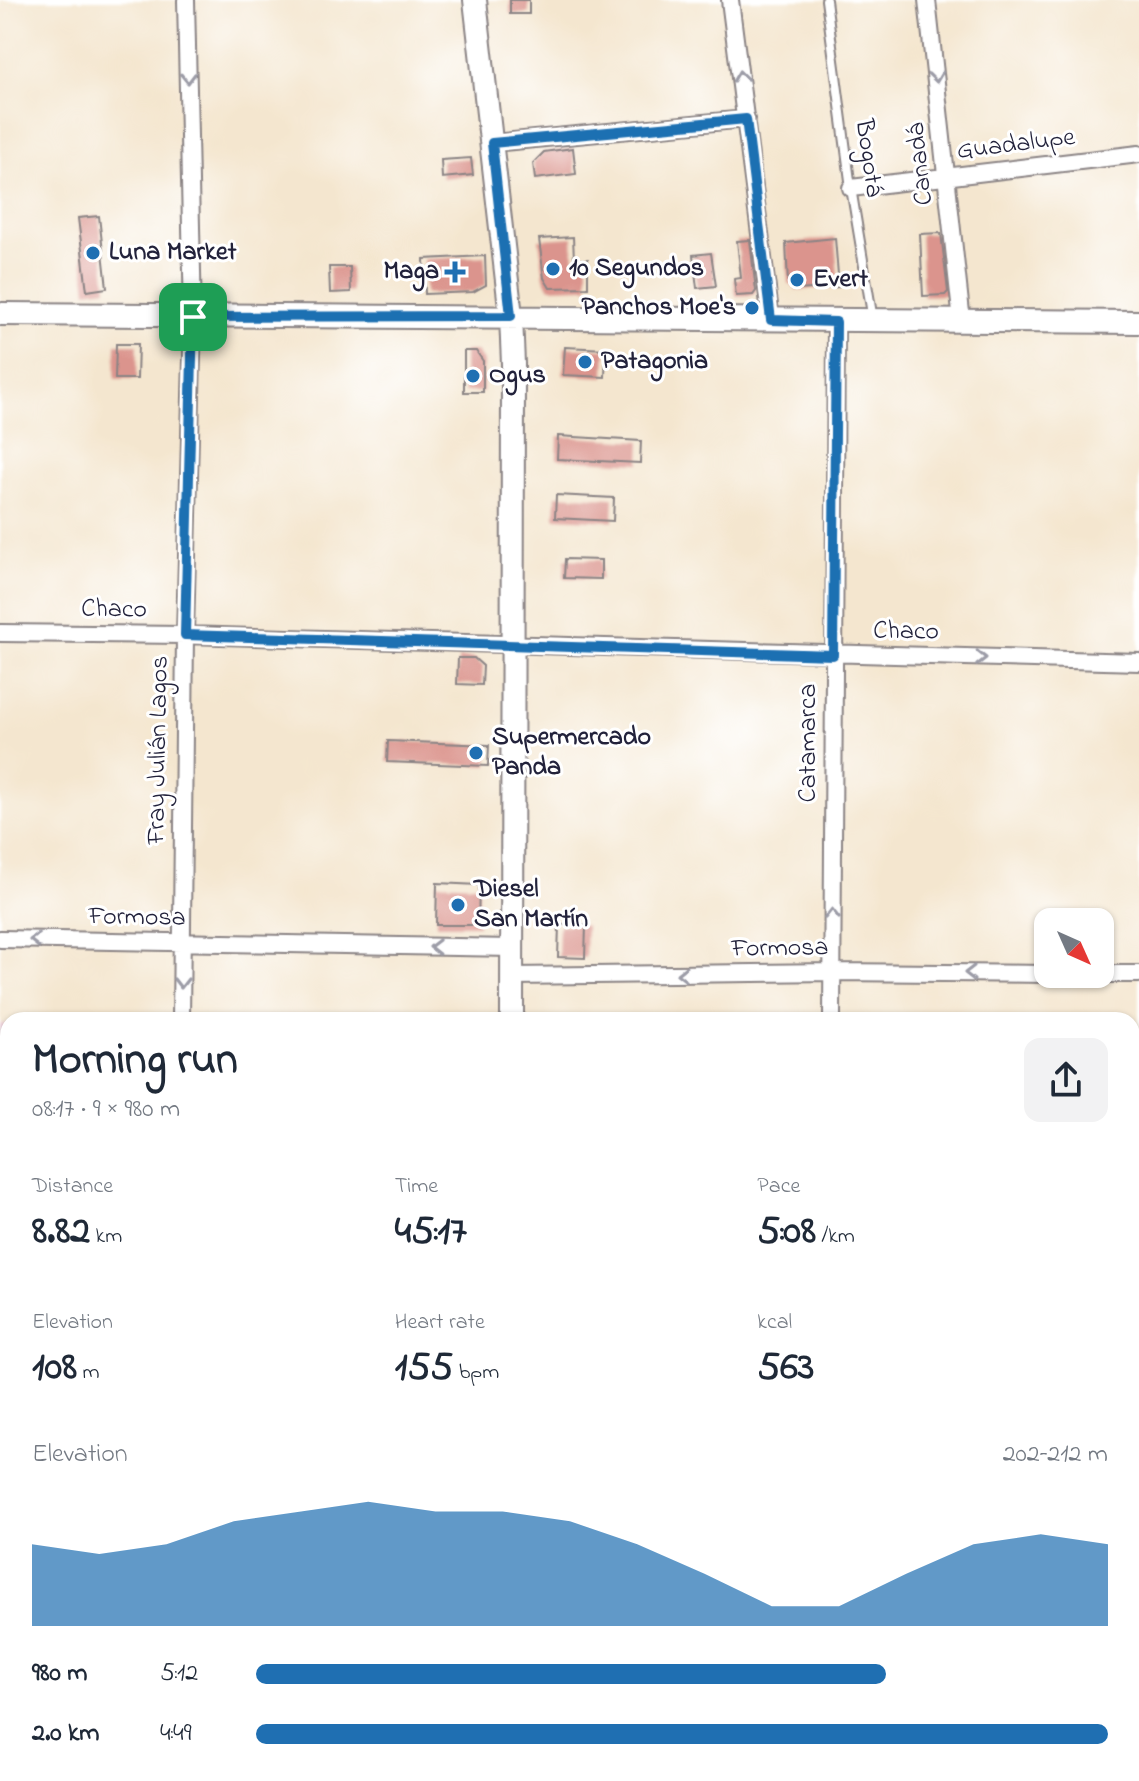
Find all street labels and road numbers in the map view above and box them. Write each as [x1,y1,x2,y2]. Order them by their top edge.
street label: Bogotá [844,116,892,199]
street label: Guadalupe [955,119,1078,171]
street label: Canadá [898,121,944,207]
street label: Chaco [81,590,147,630]
street label: Chaco [873,612,939,652]
street label: Fray Julián Lagos [138,655,180,846]
street label: Catamarca [790,684,828,802]
street label: Formosa [87,898,186,938]
street label: Formosa [730,929,829,969]

